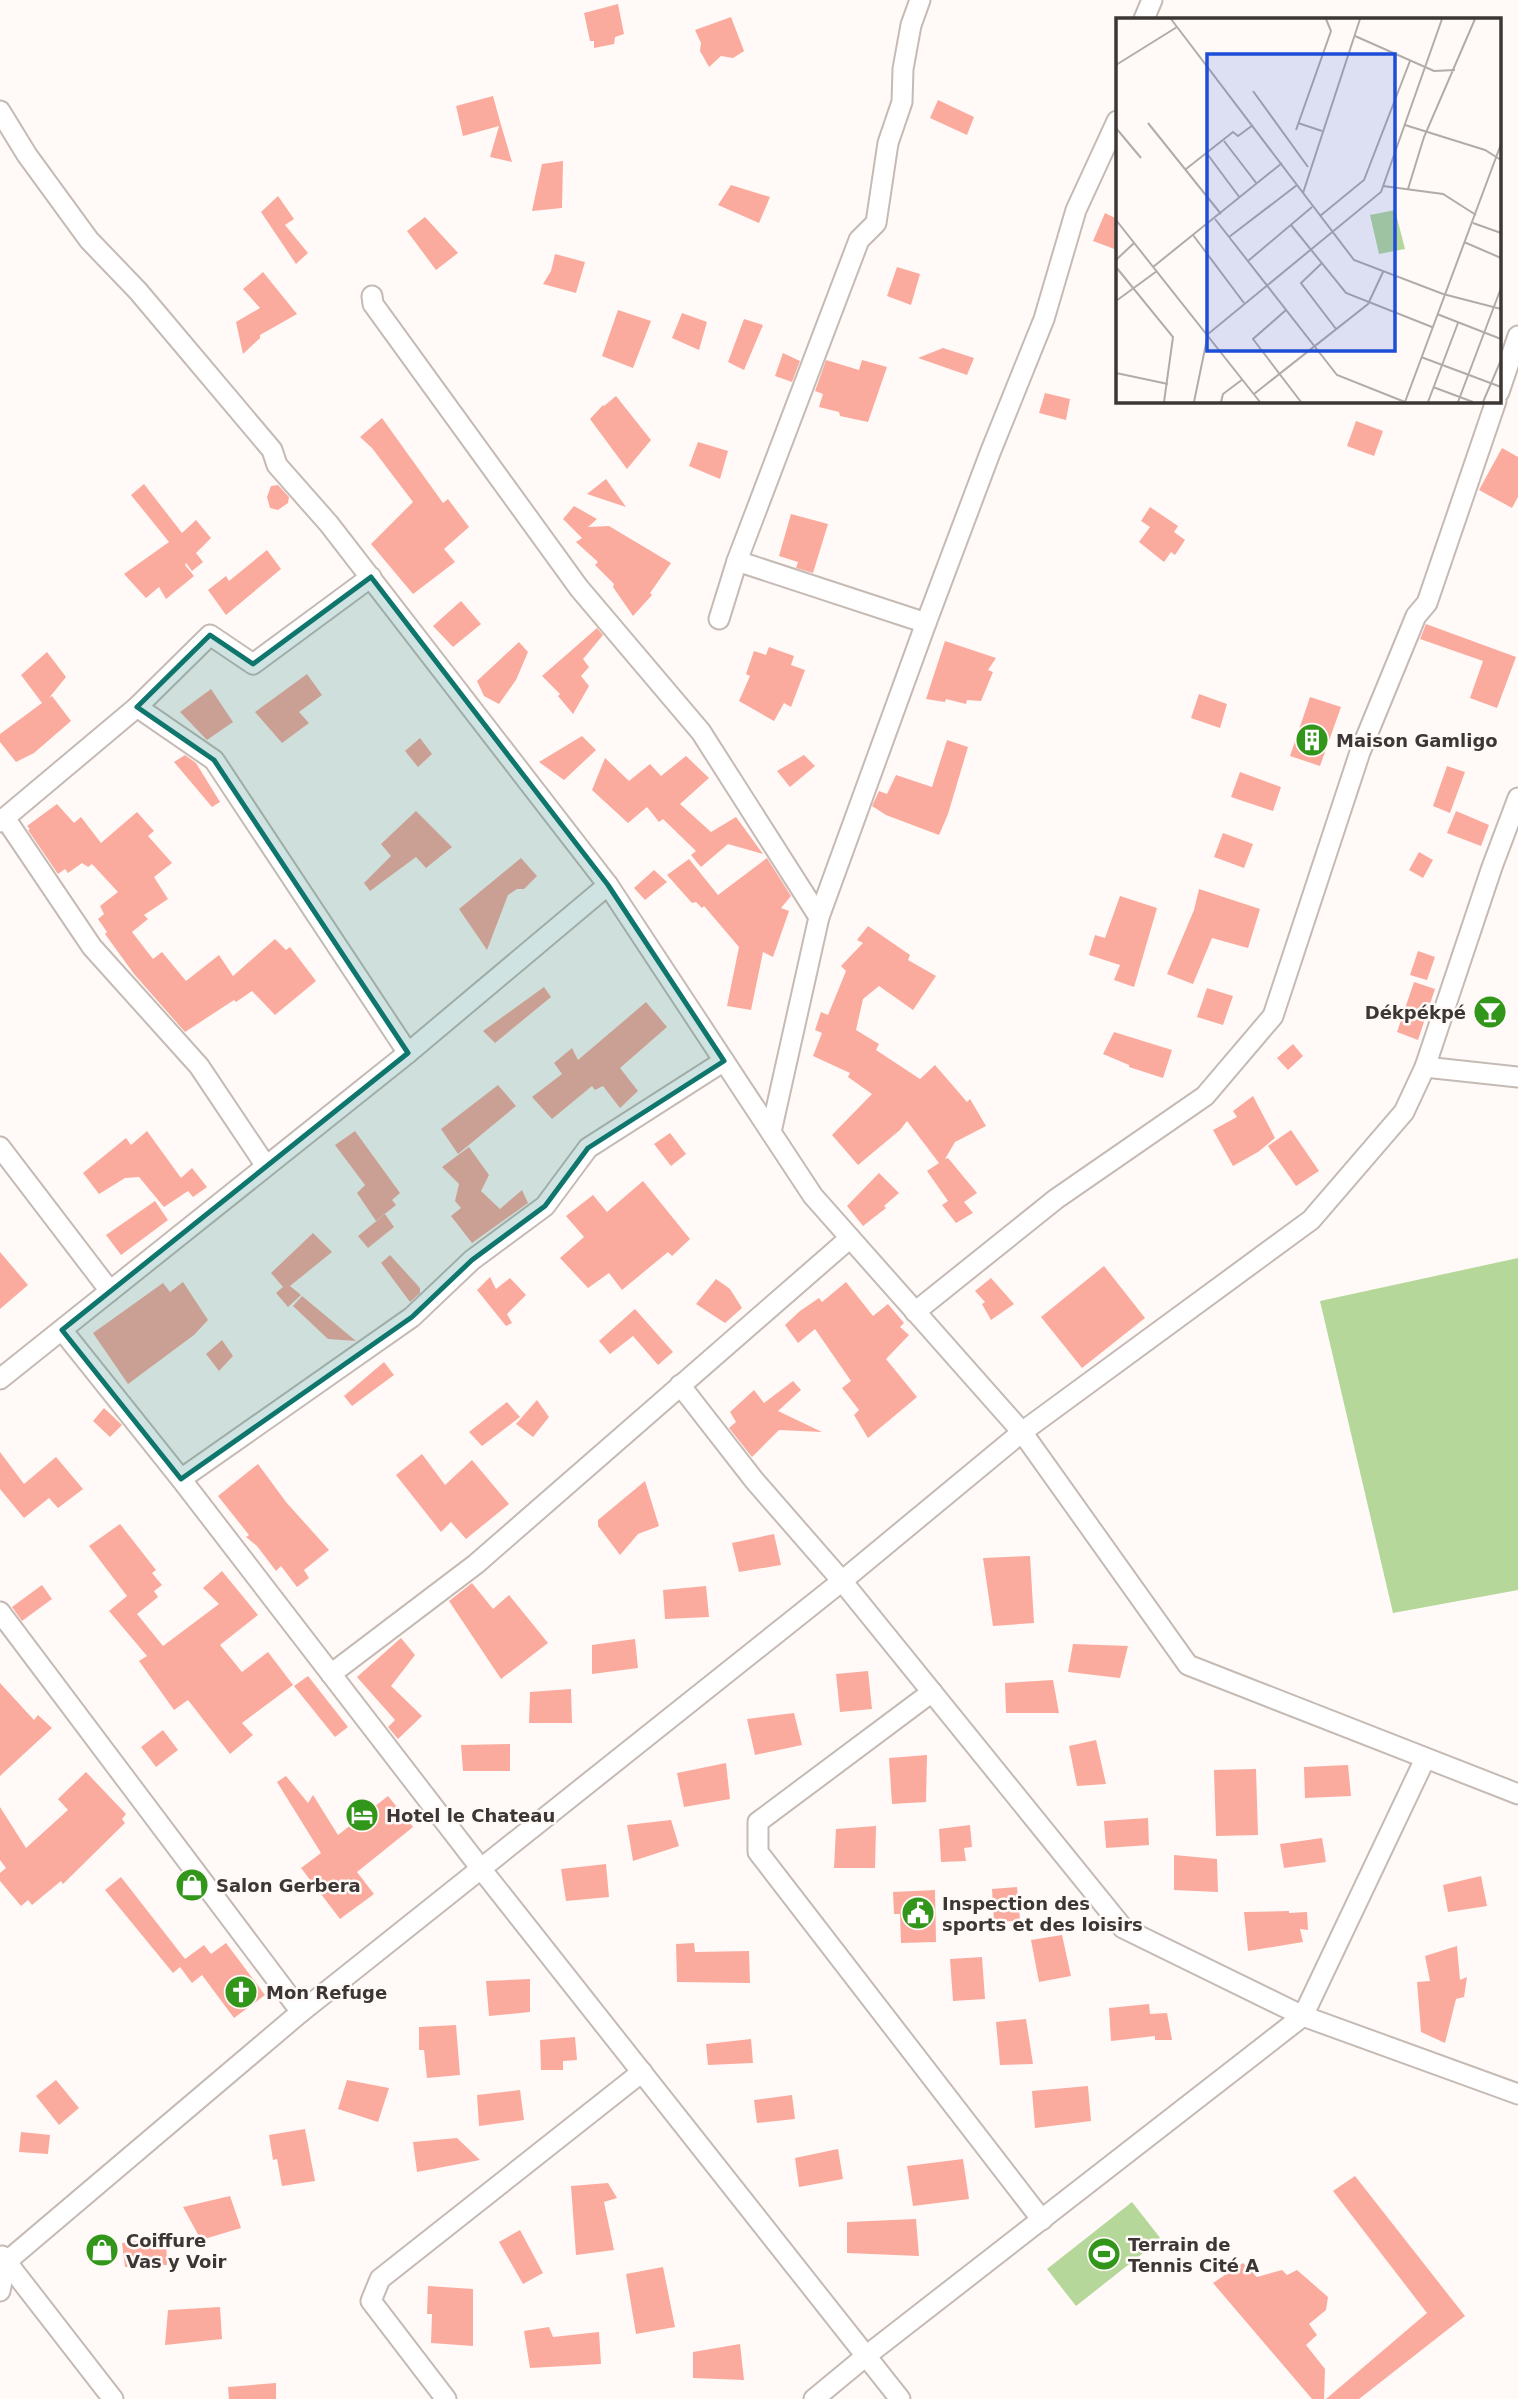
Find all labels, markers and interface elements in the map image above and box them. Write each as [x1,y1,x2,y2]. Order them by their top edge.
inset map [1116,18,1500,402]
building icon: Maison Gamligo [1293,721,1331,759]
place label: Maison Gamligo [1336,730,1498,751]
bar icon: Dékpékpé [1471,993,1509,1031]
place label: Dékpékpé [1365,1002,1466,1023]
hotel icon: Hotel le Chateau [343,1796,381,1834]
place label: Hotel le Chateau [386,1805,555,1826]
shop icon: Salon Gerbera [173,1866,211,1904]
place label: Salon Gerbera [216,1875,361,1896]
place label: Inspection des sports et des loisirs [942,1893,1143,1935]
public building icon: Inspection des sports et des loisirs [899,1894,937,1932]
church icon: Mon Refuge [222,1973,260,2011]
place label: Mon Refuge [266,1982,387,2003]
place label: Coiffure Vas y Voir [126,2230,227,2272]
shop icon: Coiffure Vas y Voir [83,2231,121,2269]
place label: Terrain de Tennis Cité A [1128,2234,1259,2276]
sports icon: Terrain de Tennis Cité A [1085,2235,1123,2273]

